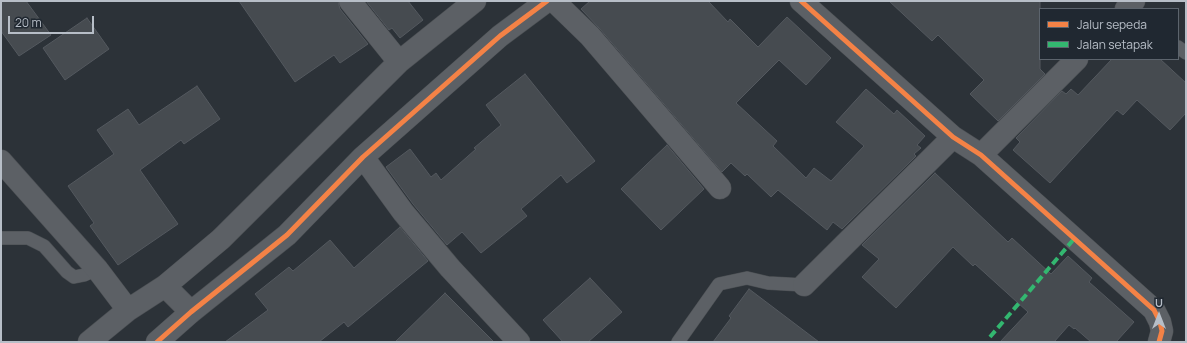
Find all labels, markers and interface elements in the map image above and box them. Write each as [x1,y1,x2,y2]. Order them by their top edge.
scale bar [10,8,96,34]
legend [1039,8,1179,60]
text: 20 m [15,14,42,31]
text: Jalur sepeda [1077,16,1147,33]
text: Jalan setapak [1077,36,1153,53]
north arrow [1139,295,1179,335]
text: U [1155,295,1163,310]

